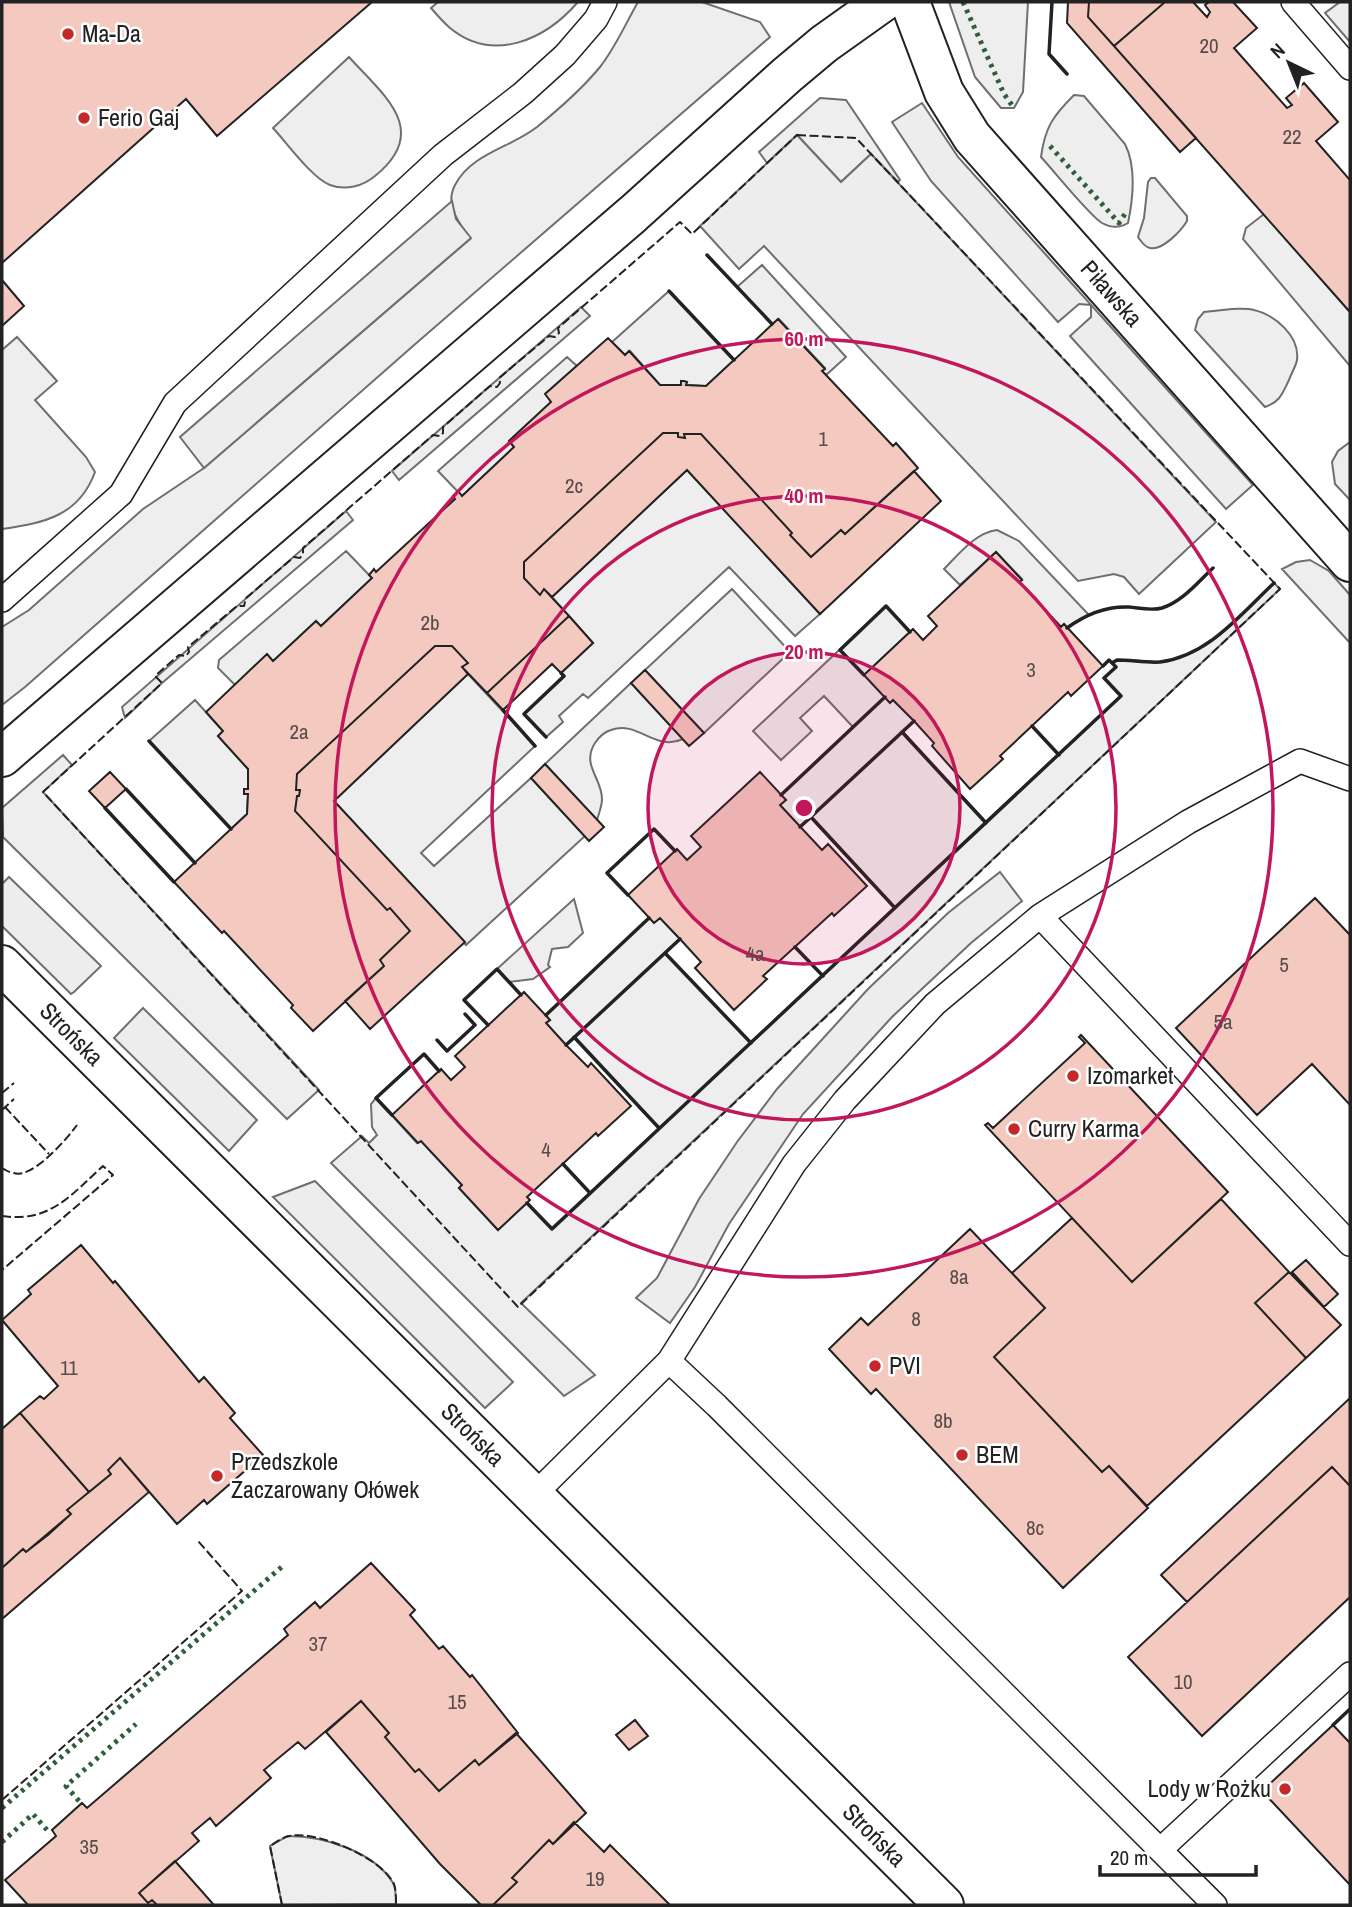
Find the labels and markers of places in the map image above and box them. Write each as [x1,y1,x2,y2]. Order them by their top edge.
place label: Ma-Da [82,17,141,49]
marker: Ma-Da [60,26,76,42]
place label: Ferio Gaj [98,101,179,133]
marker: Ferio Gaj [76,110,92,126]
centre of rings [792,796,816,820]
place label: Izomarket [1087,1059,1174,1091]
marker: Izomarket [1065,1068,1081,1084]
place label: Curry Karma [1028,1112,1140,1144]
marker: Curry Karma [1006,1121,1022,1137]
place label: PVI [889,1349,921,1381]
marker: PVI [867,1358,883,1374]
place label: BEM [976,1438,1019,1470]
place label: Przedszkole Zaczarowany Ołówek [231,1445,419,1505]
marker: BEM [954,1447,970,1463]
marker: Przedszkole Zaczarowany Ołówek [209,1468,225,1484]
place label: Lody w Rożku [1147,1772,1271,1804]
marker: Lody w Rożku [1277,1781,1293,1797]

